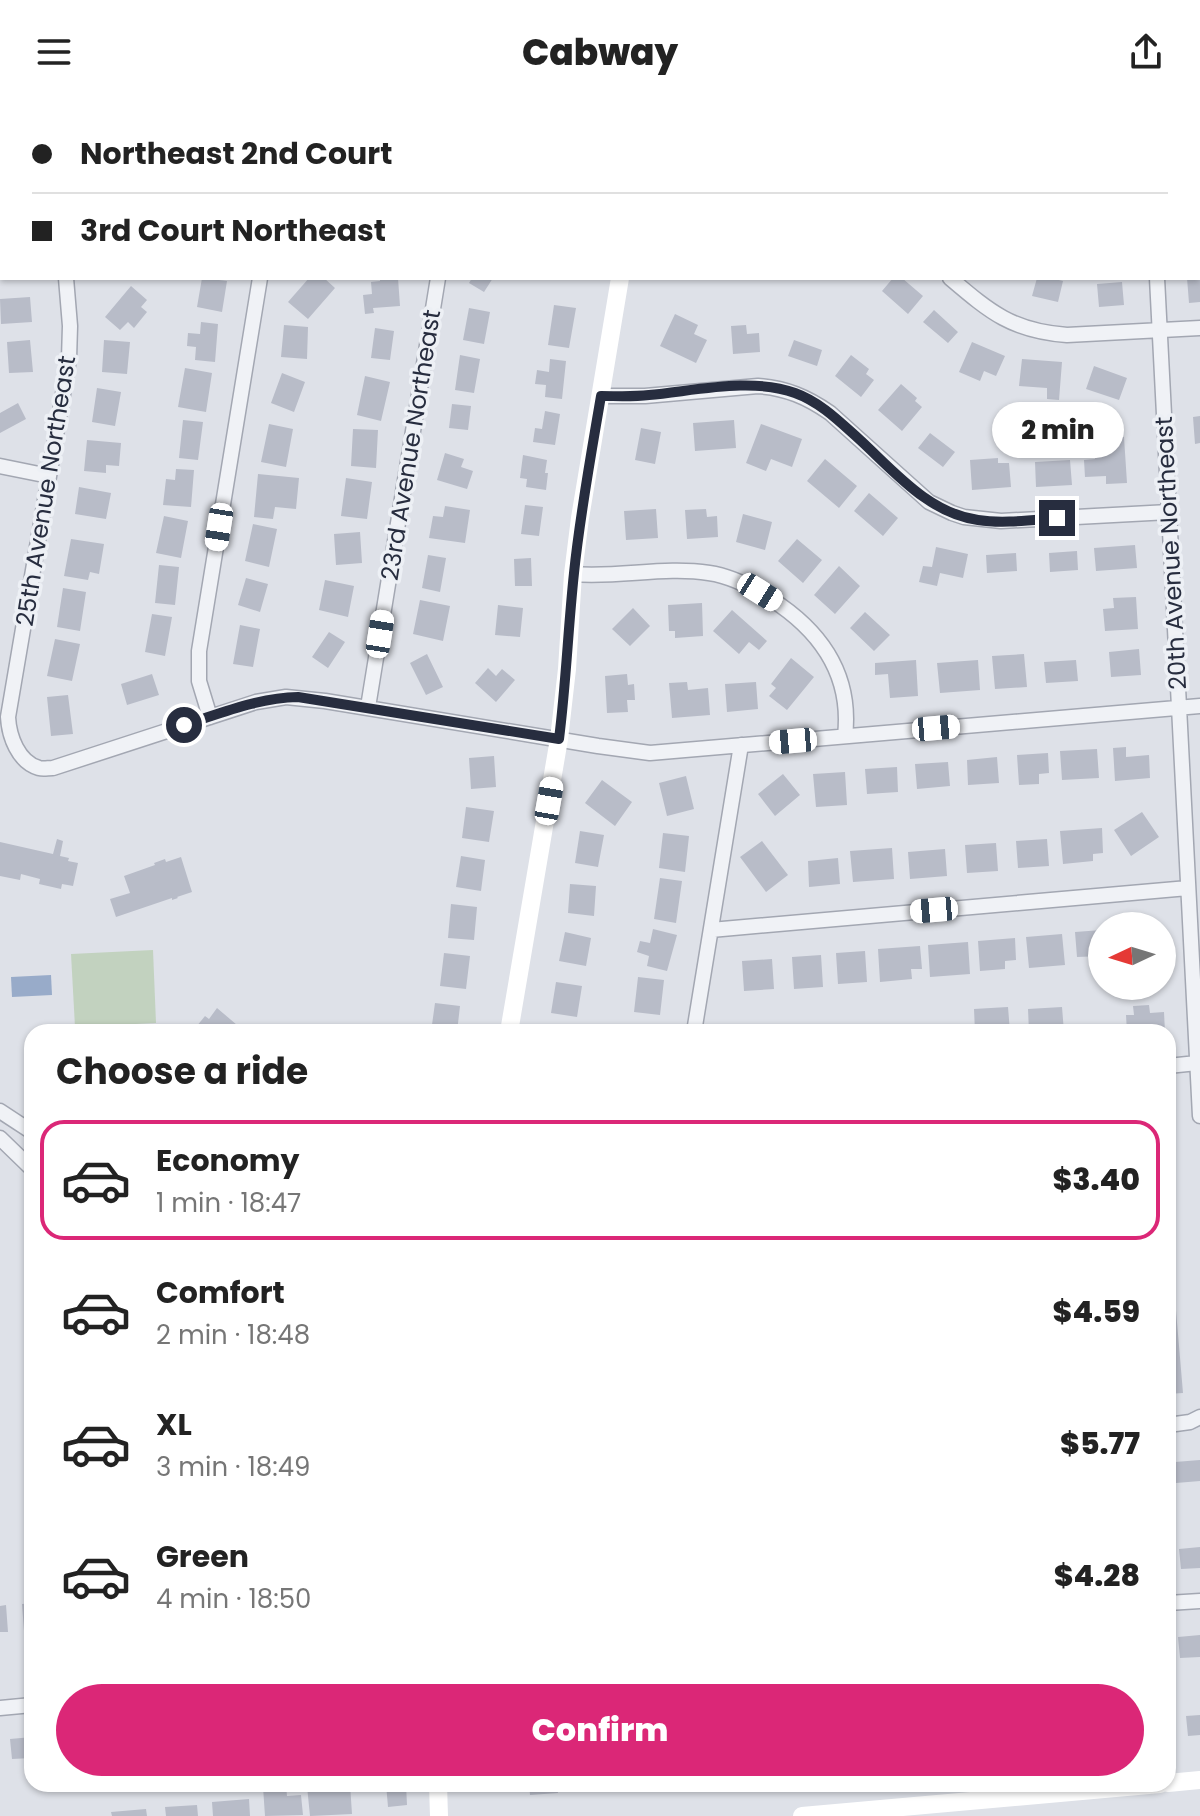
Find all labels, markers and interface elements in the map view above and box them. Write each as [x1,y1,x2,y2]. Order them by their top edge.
text: Cabway [522,27,678,78]
icon: menu [32,30,76,74]
icon: share [1124,30,1168,74]
text: Northeast 2nd Court [80,132,392,175]
text: 3rd Court Northeast [80,209,386,252]
street label: 23rd Avenue Northeast [373,307,448,583]
street label: 25th Avenue Northeast [8,353,83,629]
callout: 2 min [991,402,1123,458]
text: 2 min [1021,412,1095,448]
street label: 20th Avenue Northeast [1147,416,1194,690]
route end [1039,500,1075,536]
car [203,501,235,553]
car [733,569,787,615]
car [364,608,396,660]
route start [166,707,202,743]
car [911,714,961,742]
car [768,727,818,755]
car [533,775,565,827]
car [909,896,959,924]
north arrow [1088,912,1176,1000]
map controls [1088,912,1176,1000]
text: Choose a ride [56,1046,308,1097]
text: Economy [156,1139,300,1182]
icon: car [60,1144,132,1216]
text: $3.40 [1052,1158,1140,1201]
text: 1 min · 18:47 [156,1185,301,1221]
text: Comfort [156,1271,285,1314]
icon: car [60,1276,132,1348]
text: $4.59 [1053,1290,1140,1333]
text: 2 min · 18:48 [156,1317,310,1353]
text: XL [156,1403,192,1446]
icon: car [60,1408,132,1480]
text: $5.77 [1060,1422,1140,1465]
text: 3 min · 18:49 [156,1449,310,1485]
text: Green [156,1535,249,1578]
icon: car [60,1540,132,1612]
text: $4.28 [1054,1554,1140,1597]
text: 4 min · 18:50 [156,1581,311,1617]
button: Confirm [56,1684,1144,1776]

